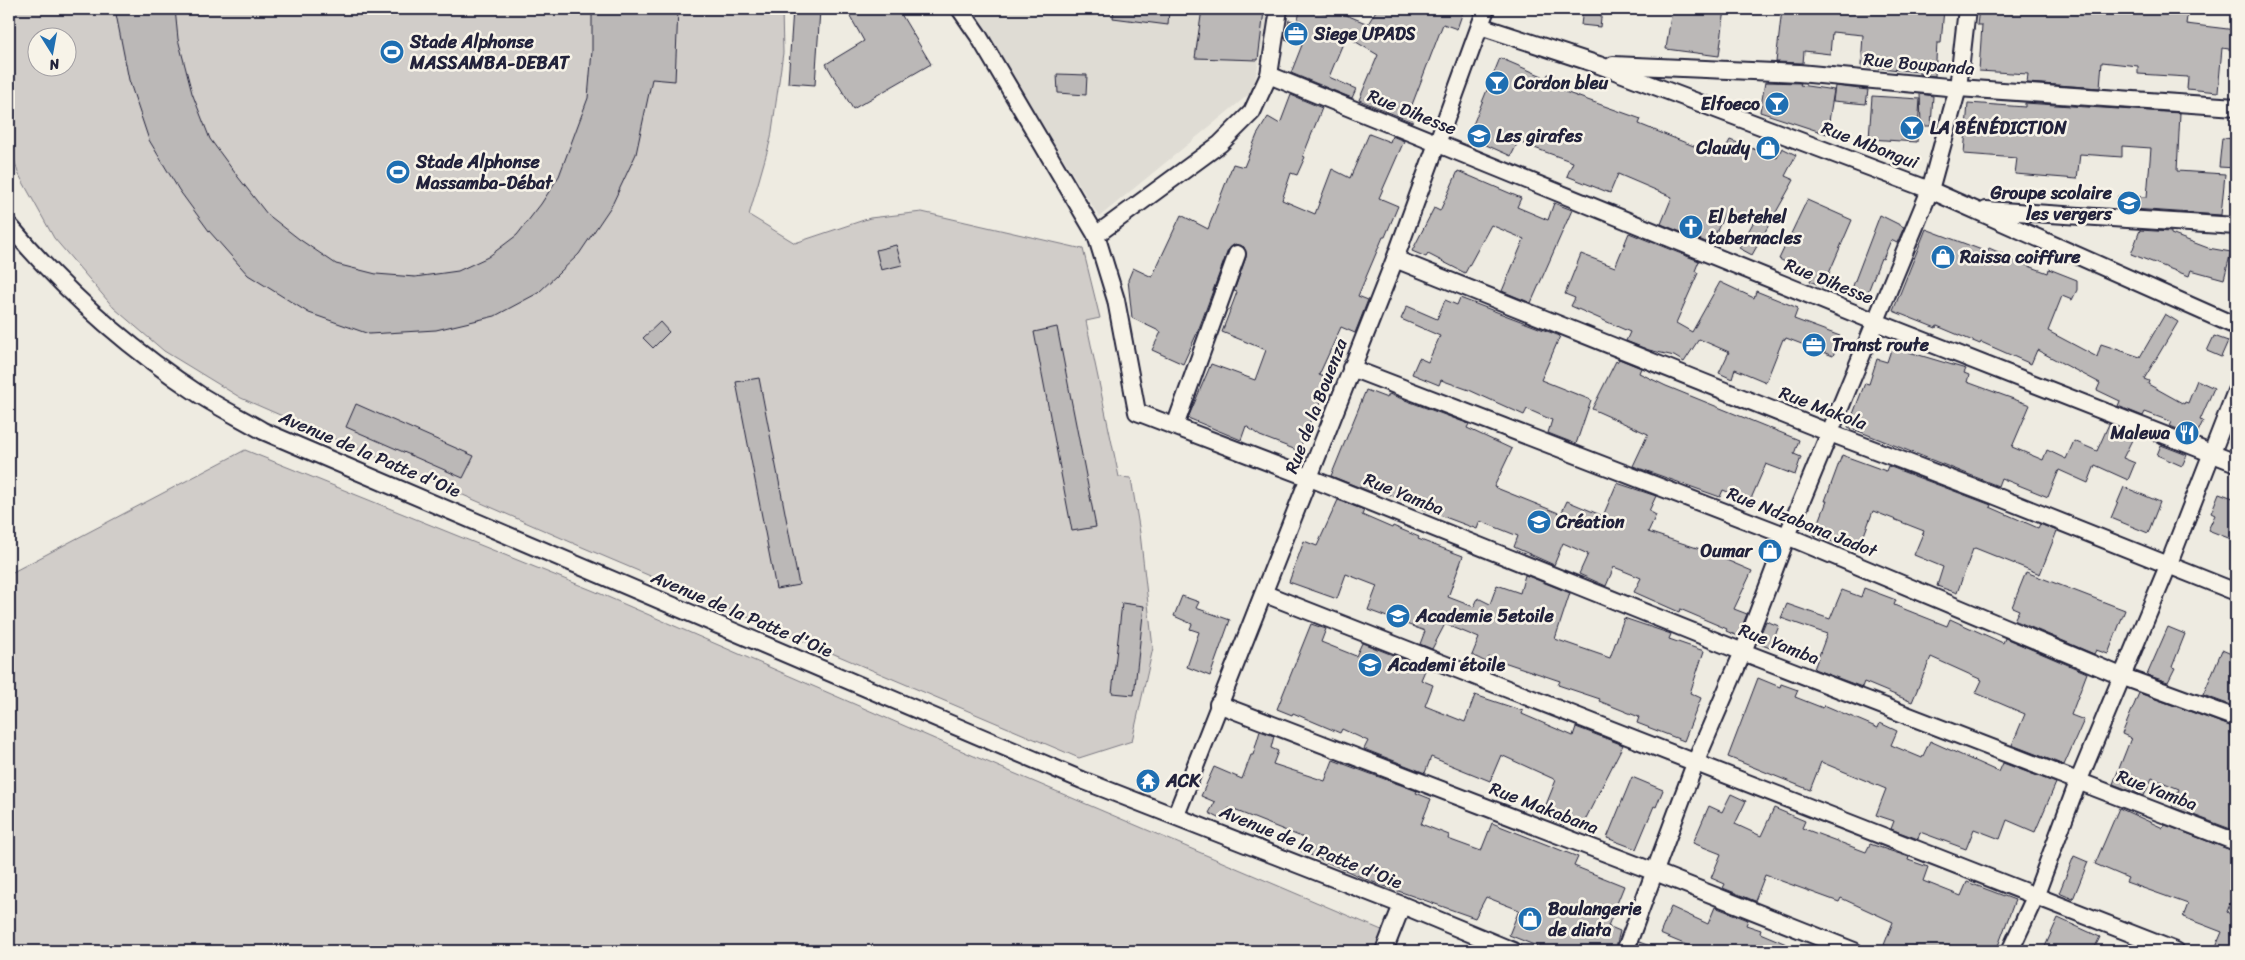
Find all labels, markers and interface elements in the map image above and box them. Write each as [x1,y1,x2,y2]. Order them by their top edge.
place label: Siege UPADS [1313,18,1416,50]
office icon: Siege UPADS [1283,21,1309,47]
place label: Stade Alphonse MASSAMBA-DEBAT [409,26,570,79]
north arrow [28,28,78,78]
sports icon: Stade Alphonse MASSAMBA-DEBAT [379,39,405,65]
street label: Rue Boupanda [1862,43,1976,85]
text: N [47,51,63,78]
place label: Cordon bleu [1513,67,1609,99]
bar icon: Cordon bleu [1484,70,1510,96]
street label: Rue Dihesse [1363,80,1461,144]
place label: Elfoeco [1701,88,1760,120]
bar icon: Elfoeco [1764,91,1790,117]
street label: Rue Mbongui [1817,112,1924,179]
place label: LA BÉNÉDICTION [1930,112,2067,144]
bar icon: LA BÉNÉDICTION [1899,115,1925,141]
place label: Les girafes [1496,120,1583,152]
school or university icon: Les girafes [1466,123,1492,149]
place label: Claudy [1695,132,1751,164]
shop icon: Claudy [1755,135,1781,161]
place label: Stade Alphonse Massamba-Débat [415,146,554,199]
sports icon: Stade Alphonse Massamba-Débat [385,159,411,185]
place label: Groupe scolaire les vergers [1989,177,2113,230]
school or university icon: Groupe scolaire les vergers [2116,190,2142,216]
place label: El betehel tabernacles [1708,201,1802,254]
church icon: El betehel tabernacles [1678,214,1704,240]
place label: Raissa coiffure [1959,241,2081,273]
shop icon: Raissa coiffure [1930,244,1956,270]
street label: Rue Dihesse [1780,249,1878,313]
place label: Transt route [1832,329,1930,361]
office icon: Transt route [1801,332,1827,358]
street label: Rue de la Bouenza [1275,333,1357,478]
street label: Rue Makola [1774,377,1872,440]
street label: Avenue de la Patte d'Oie [273,401,466,507]
place label: Malewa [2109,417,2171,449]
restaurant icon: Malewa [2174,420,2200,446]
street label: Rue Yamba [1359,463,1449,525]
street label: Rue Ndzabana Jadot [1722,477,1883,567]
place label: Création [1555,506,1625,538]
school or university icon: Création [1526,509,1552,535]
place label: Oumar [1700,535,1754,567]
shop icon: Oumar [1757,538,1783,564]
street label: Avenue de la Patte d'Oie [645,561,838,667]
place label: Academie 5etoile [1415,600,1554,632]
school or university icon: Academie 5etoile [1385,603,1411,629]
street label: Rue Yamba [1734,614,1824,674]
place label: Academi étoile [1387,649,1505,681]
school or university icon: Academi étoile [1357,652,1383,678]
street label: Rue Yamba [2112,760,2202,820]
place label: ACK [1165,765,1201,797]
temple icon: ACK [1135,768,1161,794]
street label: Rue Makabana [1485,772,1603,844]
street label: Avenue de la Patte d'Oie [1214,795,1408,898]
place label: Boulangerie de diata [1548,893,1642,946]
shop icon: Boulangerie de diata [1517,906,1543,932]

